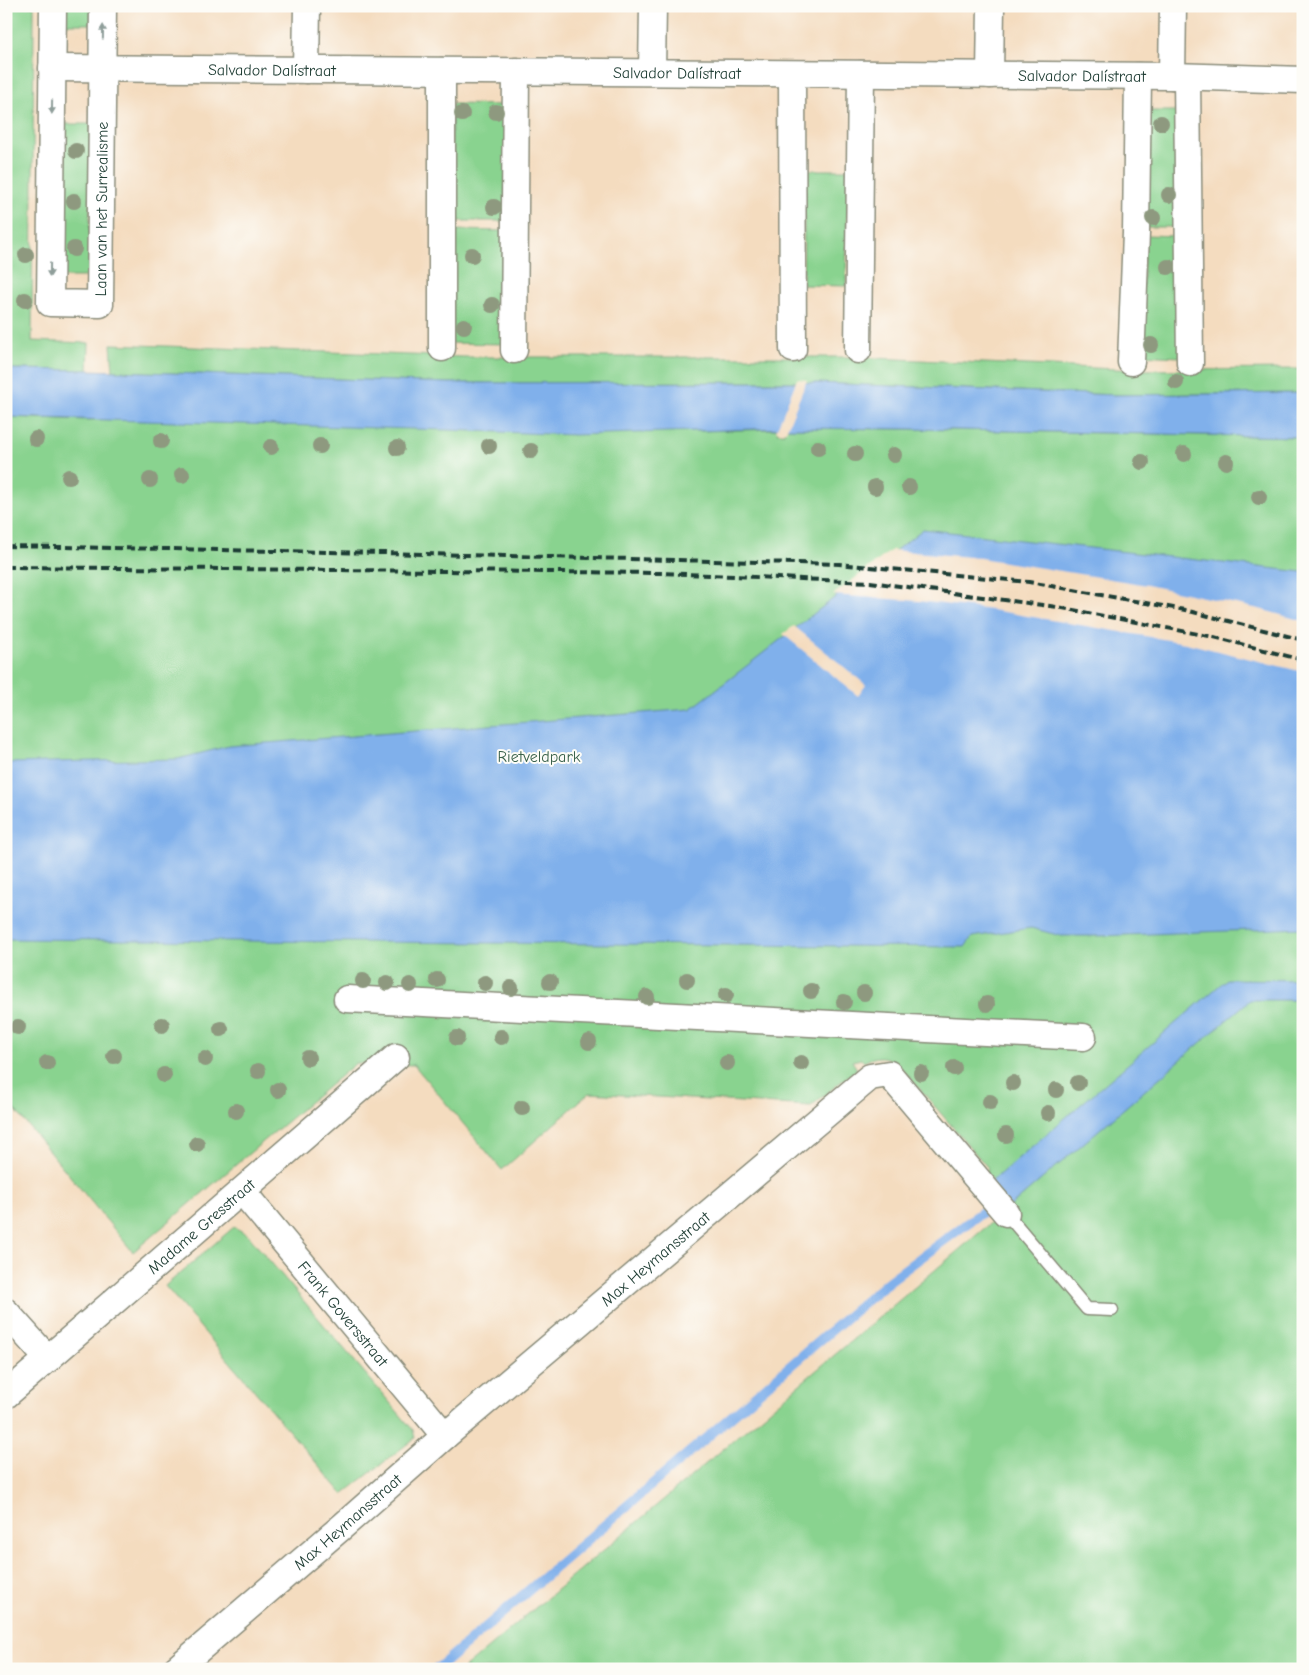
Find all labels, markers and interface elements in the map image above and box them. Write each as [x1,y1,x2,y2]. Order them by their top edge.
one-way arrow [99,24,107,40]
street label: Salvador Dalístraat [208,61,336,80]
street label: Salvador Dalístraat [613,64,741,83]
street label: Salvador Dalístraat [1018,67,1146,86]
one-way arrow [48,100,56,116]
street label: Laan van het Surrealisme [92,122,112,296]
one-way arrow [46,262,54,278]
park label: Rietveldpark [498,748,581,766]
street label: Madame Gresstraat [144,1175,259,1278]
street label: Max Heymansstraat [598,1208,714,1310]
street label: Frank Goversstraat [294,1258,392,1371]
street label: Max Heymansstraat [290,1470,406,1574]

